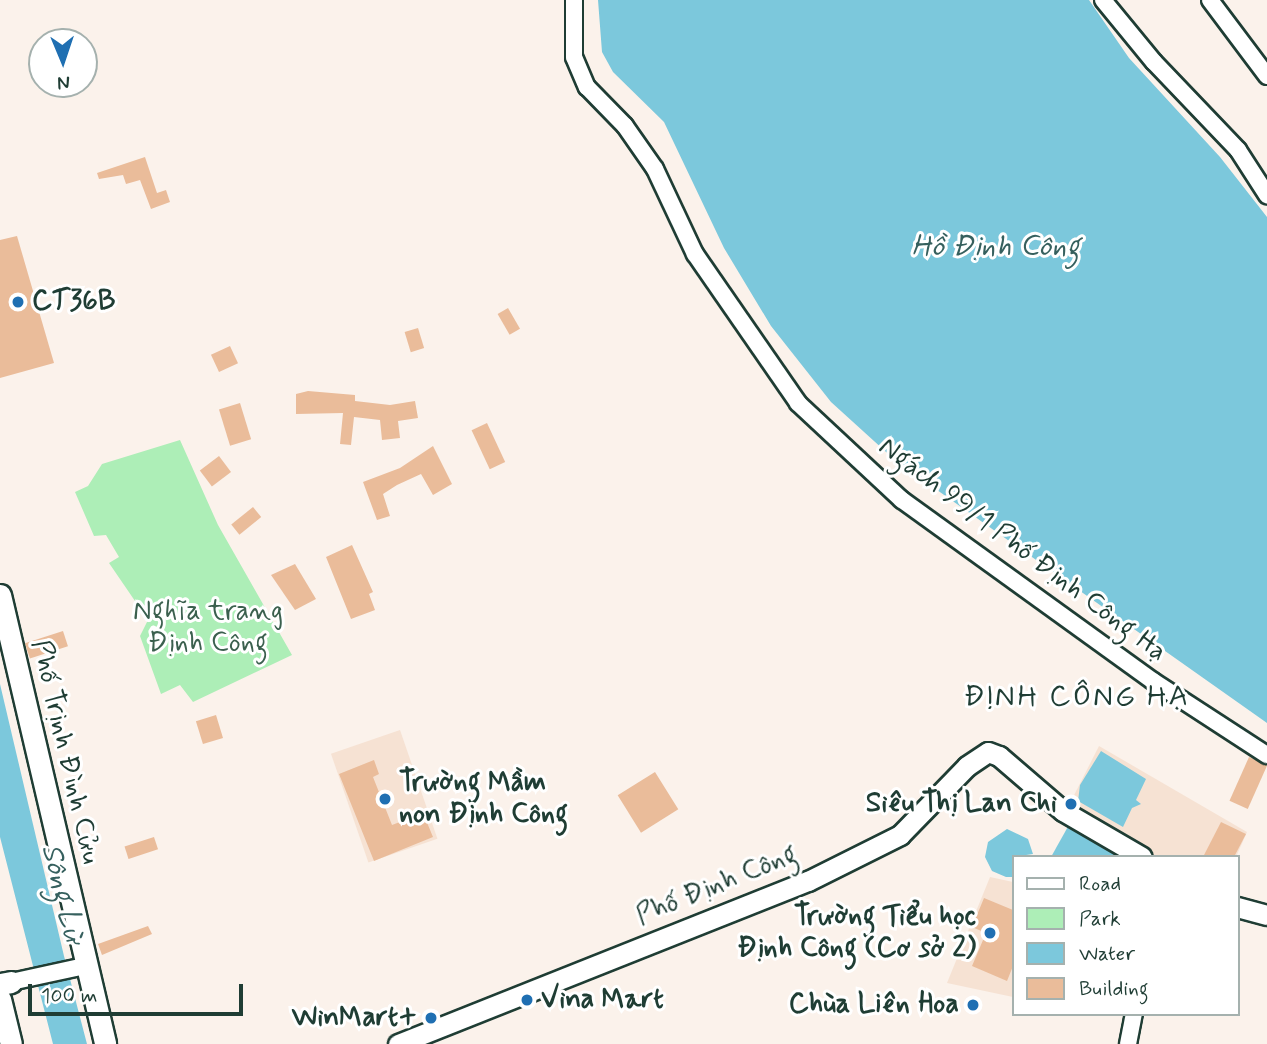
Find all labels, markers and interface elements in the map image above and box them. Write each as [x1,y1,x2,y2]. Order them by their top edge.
north arrow [28,28,98,98]
text: N [57,70,70,95]
water label: Hồ Định Công [911,229,1081,265]
place label: CT36B [32,285,115,319]
marker: CT36B [10,294,26,310]
street label: Ngách 99/1 Phố Định Công Hạ [871,430,1173,670]
park label: Nghĩa trang Định Công [132,595,284,661]
street label: Phố Trịnh Đình Cửu [23,636,107,868]
district label: ĐỊNH CÔNG HẠ [967,679,1187,715]
place label: Trường Mầm non Định Công [399,766,570,832]
place label: Siêu Thị Lan Chi [862,787,1057,821]
marker: Trường Mầm non Định Công [377,791,393,807]
marker: Siêu Thị Lan Chi [1063,796,1079,812]
street label: Phố Định Công [631,838,803,934]
water label: Sông Lừ [32,840,92,948]
legend [1012,855,1239,1016]
text: Road [1079,870,1121,898]
place label: Trường Tiểu học Định Công (Cơ sở 2) [735,900,976,966]
text: Park [1079,905,1121,933]
marker: Trường Tiểu học Định Công (Cơ sở 2) [982,925,998,941]
text: Water [1079,940,1135,968]
scale bar [32,970,247,1014]
text: Building [1079,975,1149,1003]
text: 100 m [41,982,97,1010]
place label: Vina Mart [541,983,665,1017]
place label: Chùa Liên Hoa [787,988,959,1022]
marker: Vina Mart [519,992,535,1008]
marker: Chùa Liên Hoa [965,997,981,1013]
place label: WinMart+ [292,1001,417,1035]
marker: WinMart+ [423,1010,439,1026]

